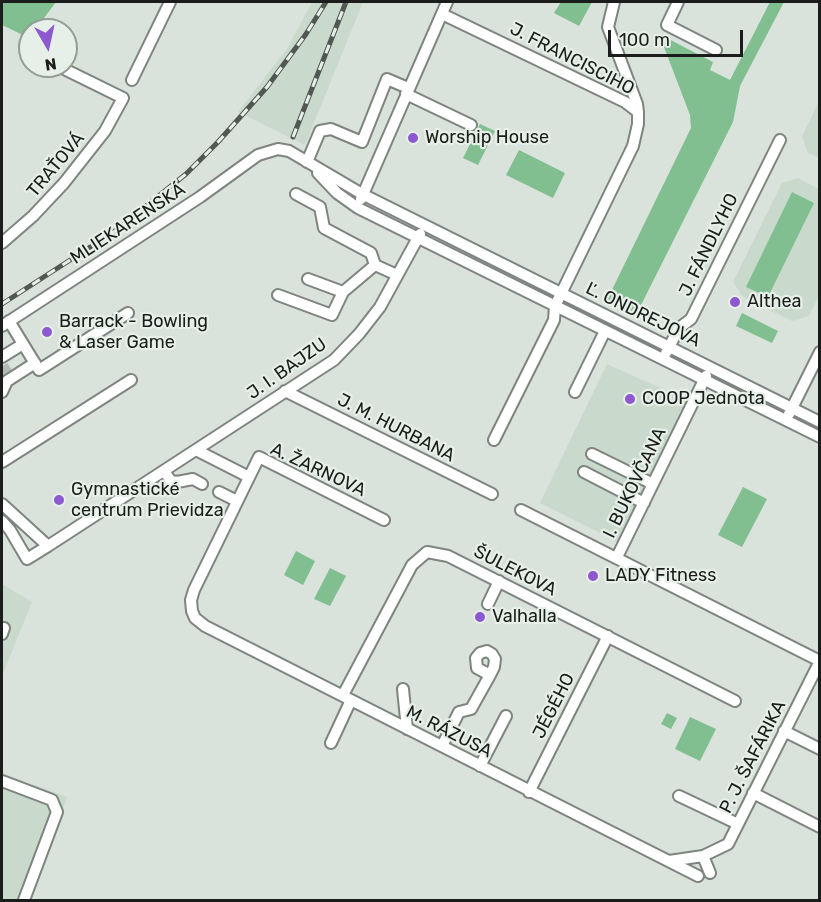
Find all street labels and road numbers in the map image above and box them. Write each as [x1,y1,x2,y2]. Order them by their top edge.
street label: J. FRANCISCIHO [506,18,638,100]
street label: TRAŤOVÁ [23,128,89,202]
street label: MLIEKARENSKÁ [67,179,189,269]
street label: J. FÁNDLYHO [675,190,743,300]
street label: Ľ. ONDREJOVA [582,278,704,352]
street label: J. I. BAJZU [243,334,331,404]
street label: J. M. HURBANA [334,389,458,467]
street label: I. BUKOVČANA [599,424,671,542]
street label: A. ŽARNOVA [267,438,369,502]
street label: ŠULEKOVA [470,541,560,601]
street label: JÉGÉHO [528,670,580,742]
street label: P. J. ŠAFÁRIKA [715,697,791,817]
street label: M. RÁZUSA [402,701,496,763]

